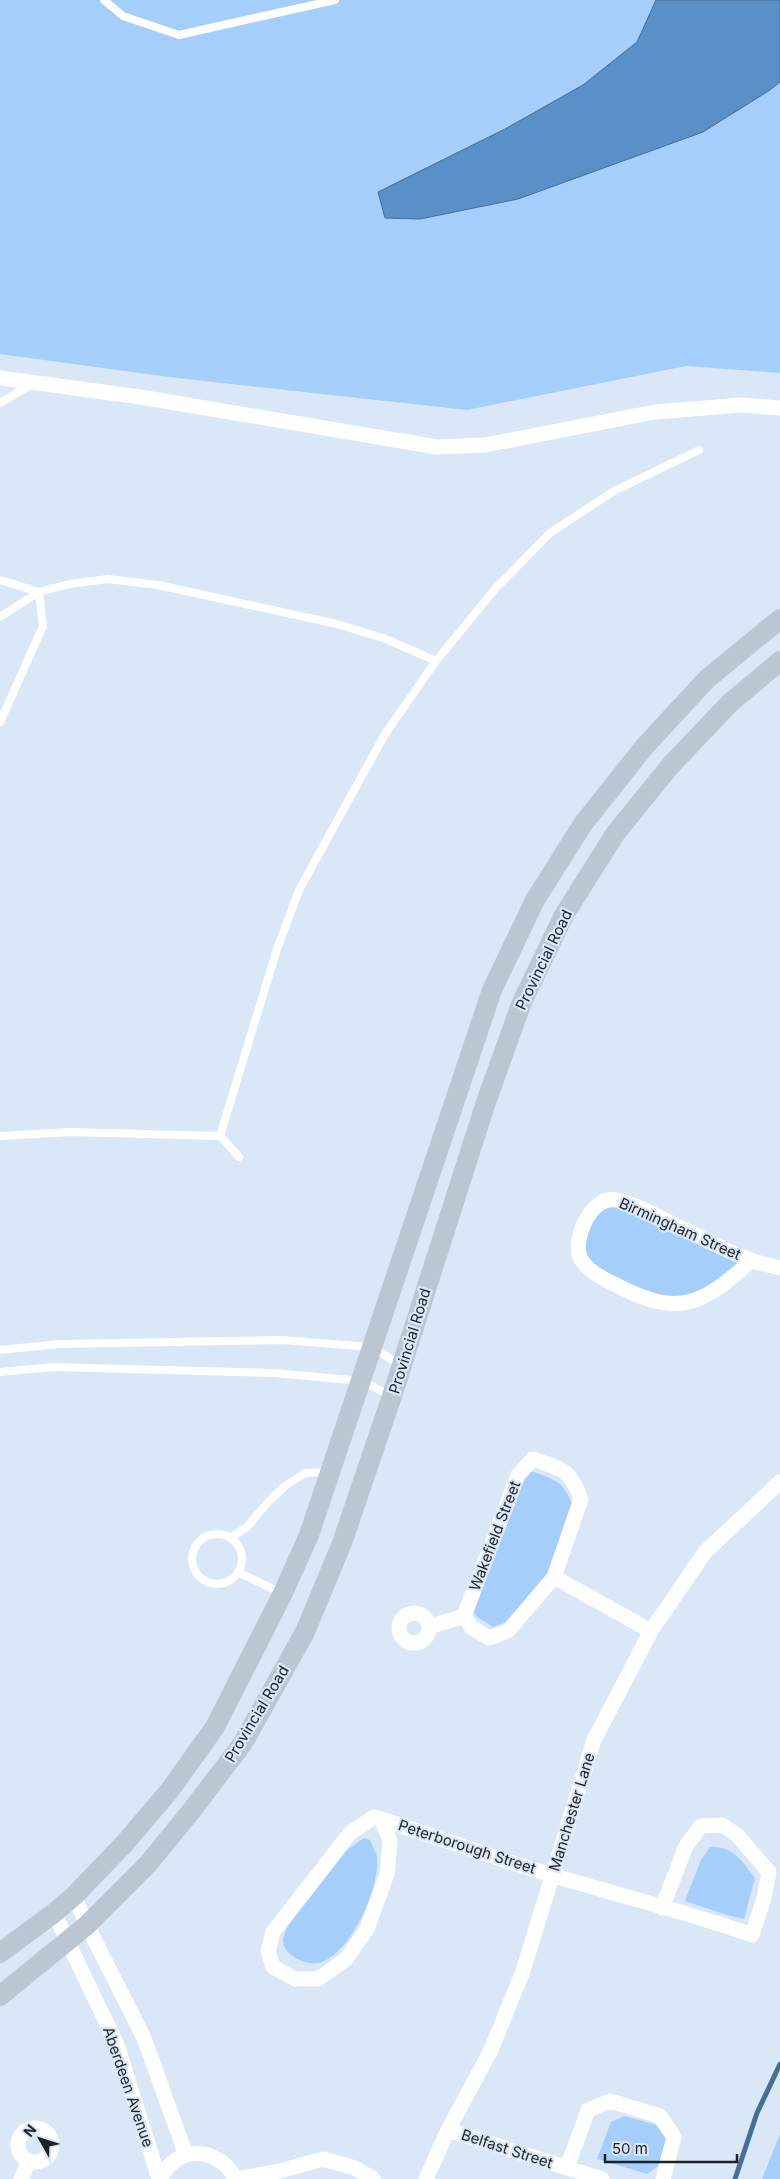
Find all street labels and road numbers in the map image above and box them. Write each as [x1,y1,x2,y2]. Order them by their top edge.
street label: Provincial Road [511,907,576,1013]
street label: Birmingham Street [616,1193,744,1264]
street label: Provincial Road [384,1286,435,1396]
street label: Wakefield Street [465,1478,524,1594]
street label: Provincial Road [220,1662,293,1765]
street label: Manchester Lane [544,1750,599,1873]
street label: Peterborough Street [396,1815,539,1878]
street label: Aberdeen Avenue [99,2024,158,2150]
street label: Belfast Street [459,2125,555,2172]

